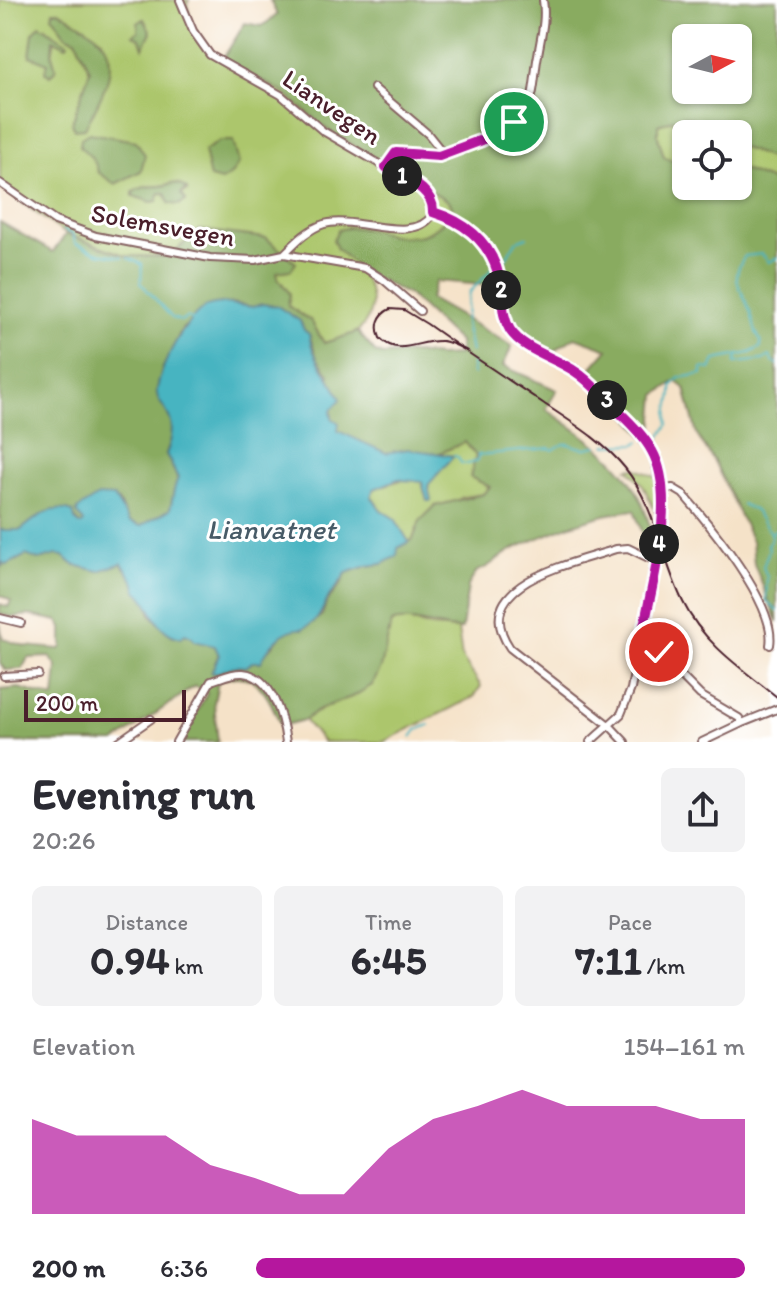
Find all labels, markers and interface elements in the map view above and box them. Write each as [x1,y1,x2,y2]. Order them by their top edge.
north arrow [672,24,752,104]
map controls [672,24,752,200]
street label: Lianvegen [277,62,388,152]
pin [480,88,548,156]
icon: arrive [492,100,536,144]
button: locate [672,120,752,200]
pin: 1 [382,156,422,196]
text: 1 [397,162,407,189]
street label: Solemsvegen [89,197,238,253]
pin: 2 [481,270,521,310]
text: 2 [495,276,507,303]
pin: 3 [587,380,627,420]
text: 3 [601,386,613,413]
water label: Lianvatnet [207,512,338,546]
pin: 4 [639,524,679,564]
text: 4 [652,530,666,557]
pin [625,618,693,686]
icon: check [637,630,681,674]
scale bar [24,686,186,722]
text: 200 m [36,690,98,717]
text: Evening run [32,767,255,820]
button: share [661,768,745,852]
text: 20:26 [32,824,96,856]
text: Distance [106,909,188,936]
text: Time [365,909,412,936]
text: Pace [608,909,652,936]
text: 0.94 [90,936,170,984]
text: 6:45 [350,936,426,984]
text: 7:11 [575,936,642,984]
text: km [170,953,204,980]
text: /km [642,953,685,980]
text: Elevation [32,1030,135,1062]
text: 154–161 m [624,1030,745,1062]
text: 200 m [32,1252,105,1284]
text: 6:36 [160,1252,208,1284]

